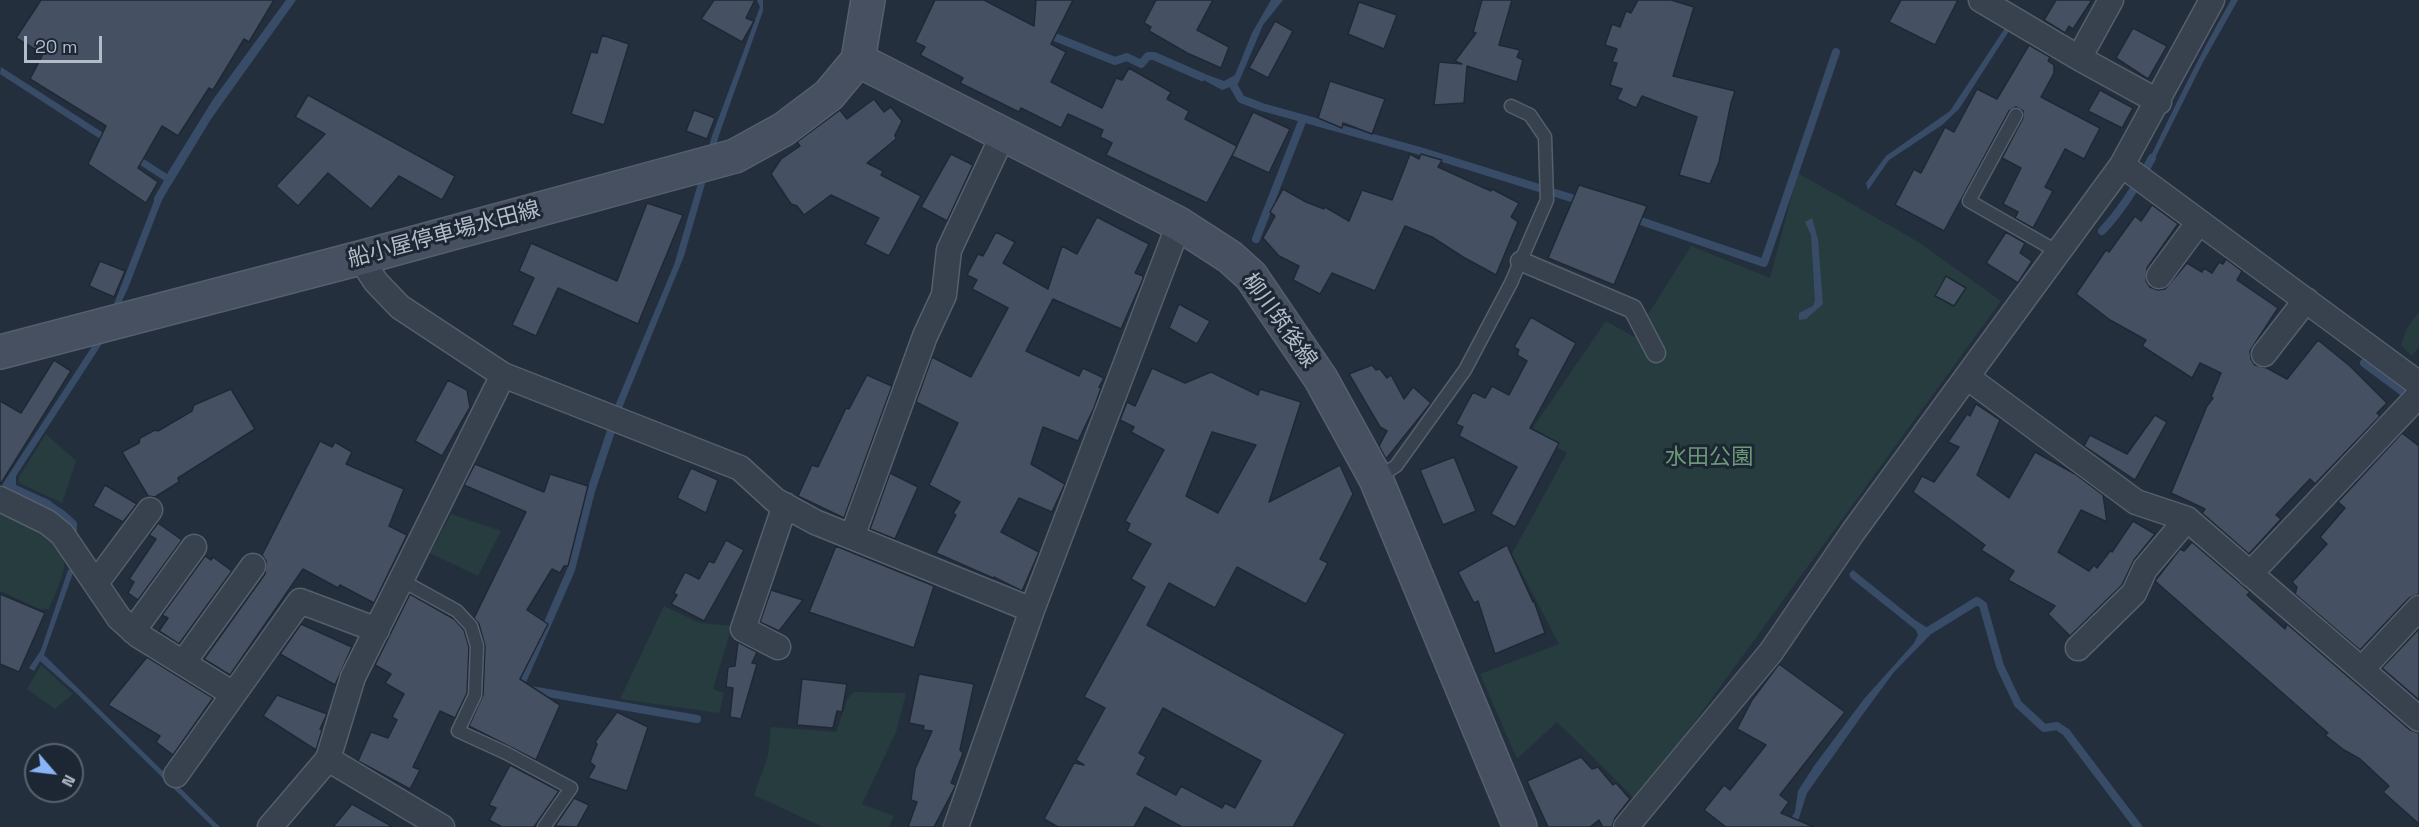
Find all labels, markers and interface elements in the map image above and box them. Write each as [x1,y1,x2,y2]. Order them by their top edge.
scale bar [27,24,105,62]
text: 20 m [35,35,78,58]
street label: 船小屋停車場水田線 [345,197,543,273]
street label: 柳川筑後線 [1236,269,1322,373]
park label: 水田公園 [1665,445,1753,471]
north arrow [24,743,84,803]
text: N [57,771,80,790]

